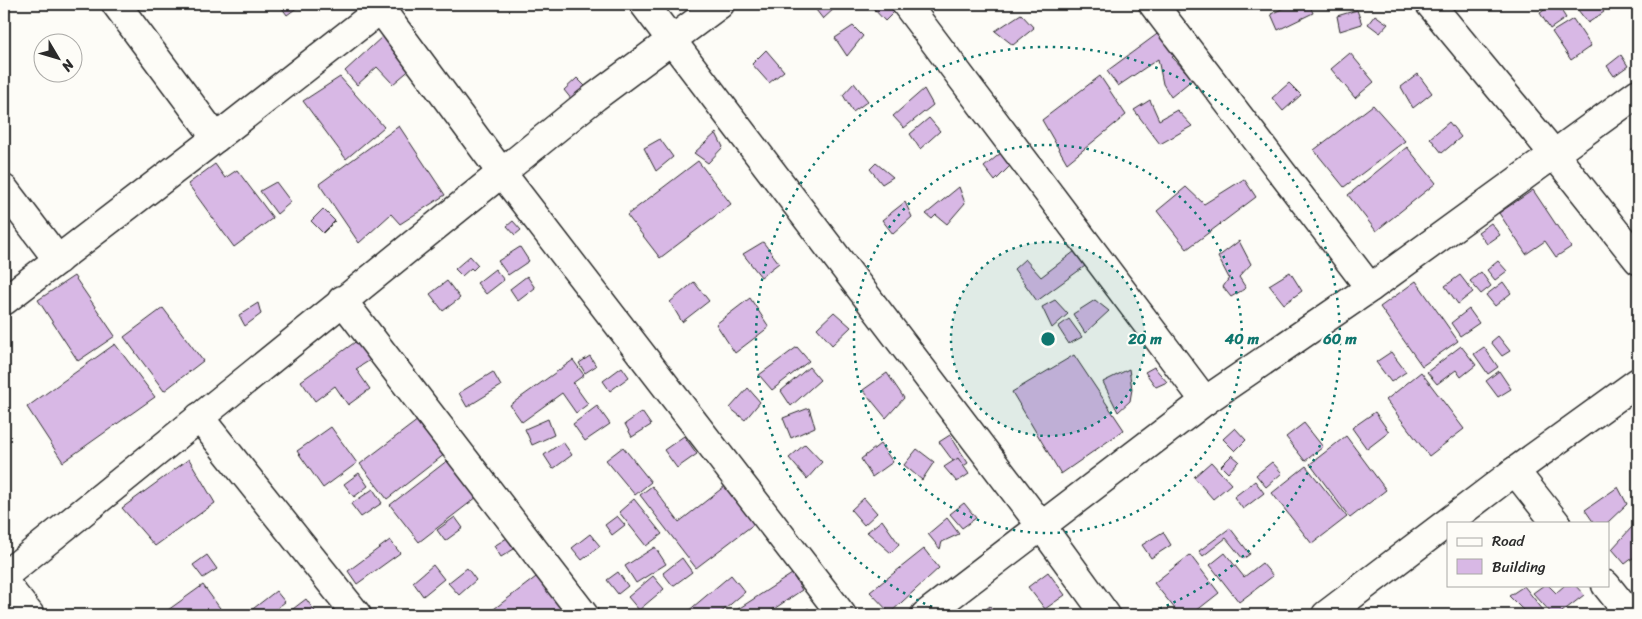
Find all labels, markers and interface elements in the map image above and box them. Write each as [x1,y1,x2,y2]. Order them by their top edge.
north arrow [32,32,82,82]
text: N [55,53,81,77]
text: 20 m [1127,326,1162,352]
text: 40 m [1224,326,1260,352]
text: 60 m [1322,326,1357,352]
centre of rings [1039,330,1057,348]
legend [1447,522,1610,586]
text: Road [1492,528,1525,554]
text: Building [1492,554,1546,580]

